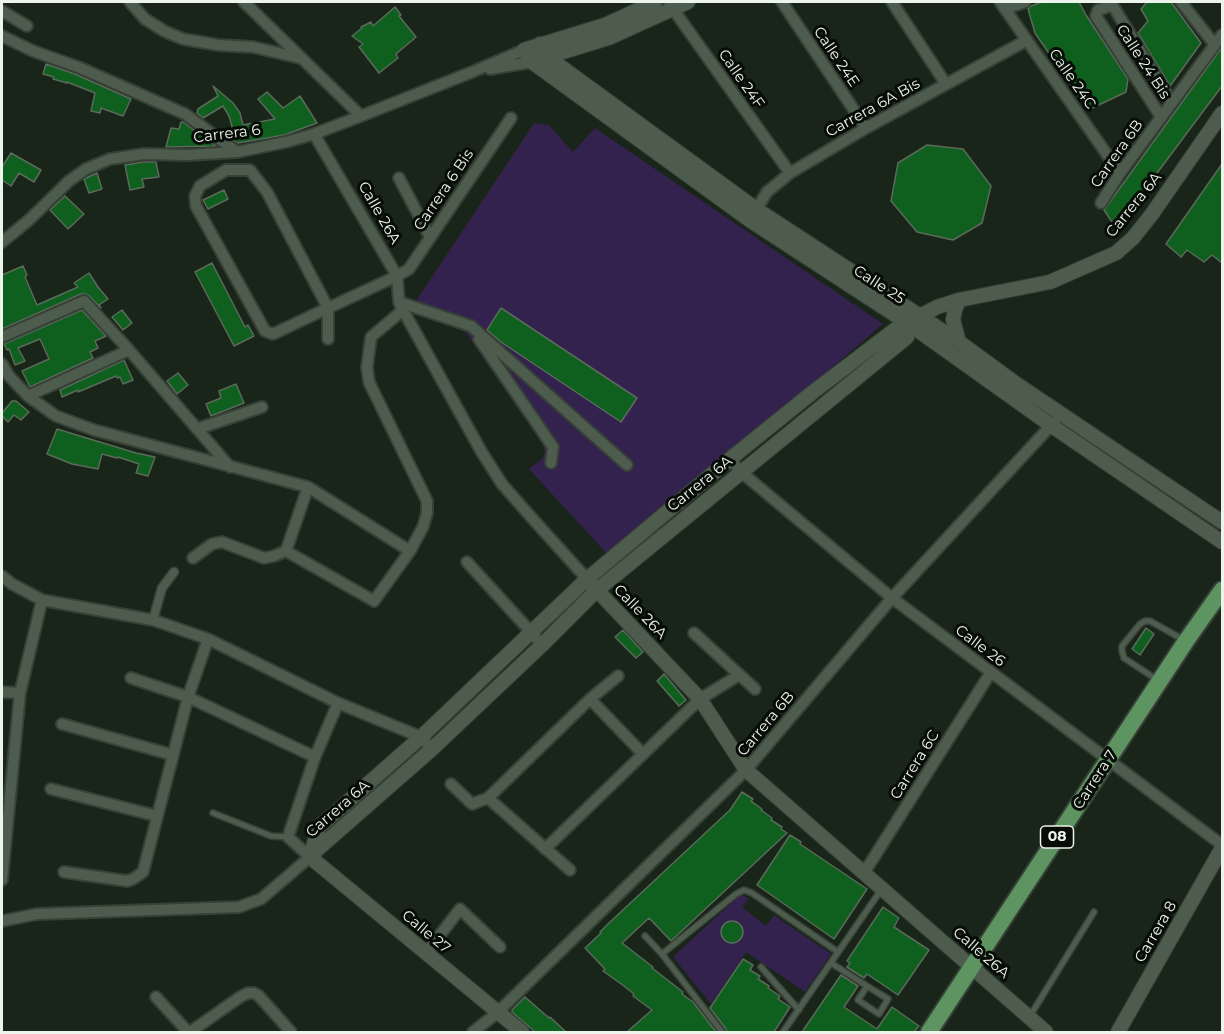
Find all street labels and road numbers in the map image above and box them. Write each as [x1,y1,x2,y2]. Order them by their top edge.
street label: Calle 24 Bis [1112,21,1174,103]
street label: Calle 24E [809,24,863,90]
street label: Calle 24C [1045,45,1099,113]
street label: Calle 24F [714,46,768,112]
street label: Carrera 6A Bis [823,75,923,141]
street label: Carrera 6B [1087,117,1147,191]
street label: Carrera 6 [192,121,262,147]
street label: Carrera 6 Bis [410,146,478,234]
street label: Carrera 6A [1102,169,1166,241]
street label: Calle 26A [354,179,404,247]
street label: Calle 25 [850,262,908,308]
street label: Carrera 6A [664,452,736,516]
street label: Calle 26A [610,581,670,643]
street label: Calle 26 [951,621,1009,671]
street label: Carrera 6B [734,688,798,760]
street label: Carrera 6C [887,727,943,803]
street label: Carrera 7 [1069,747,1121,813]
street label: Carrera 6A [303,777,373,841]
road number: 08 [1040,826,1074,848]
street label: Carrera 8 [1131,898,1181,966]
street label: Calle 27 [398,907,454,957]
street label: Calle 26A [949,924,1013,982]

